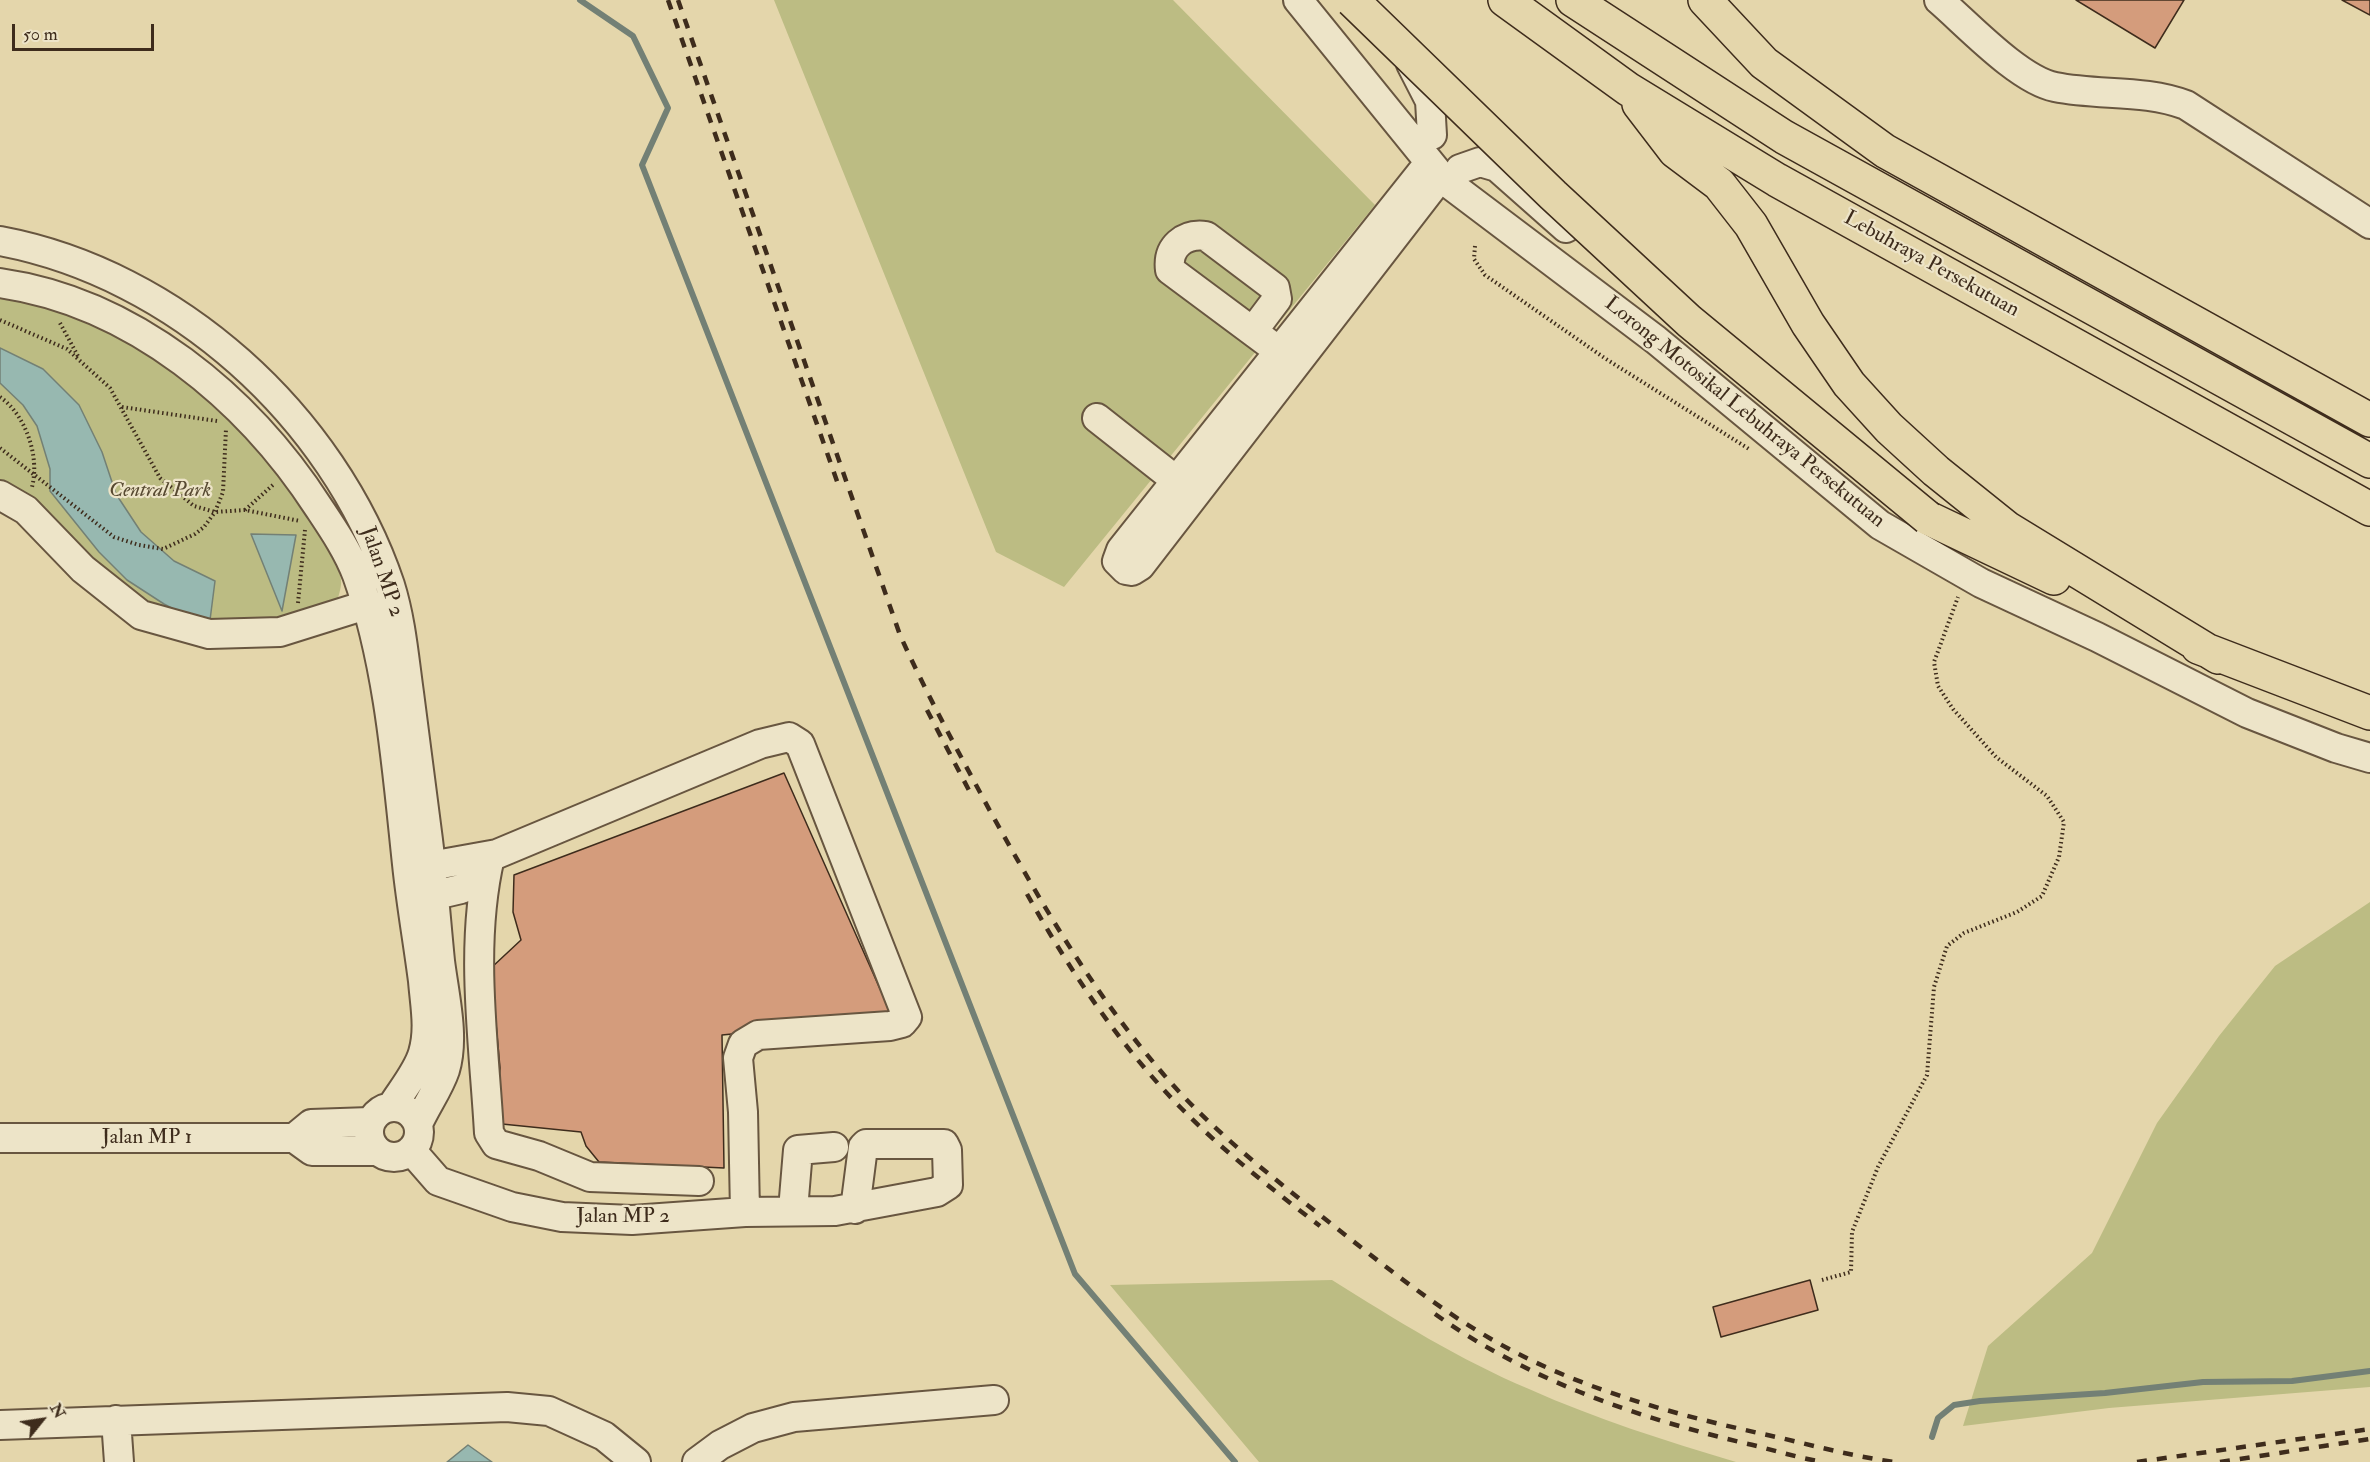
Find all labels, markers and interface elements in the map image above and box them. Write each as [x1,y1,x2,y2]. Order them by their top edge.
scale bar [15,12,158,50]
text: 50 m [23,23,58,46]
street label: Lebuhraya Persekutuan [1839,206,2023,324]
street label: Lorong Motosikal Lebuhraya Persekutuan [1599,292,1889,534]
park label: Central Park [109,478,211,504]
street label: Jalan MP 2 [354,524,408,620]
street label: Jalan MP 1 [102,1125,192,1151]
street label: Jalan MP 2 [576,1204,670,1230]
north arrow [12,1390,72,1450]
text: N [45,1400,70,1422]

